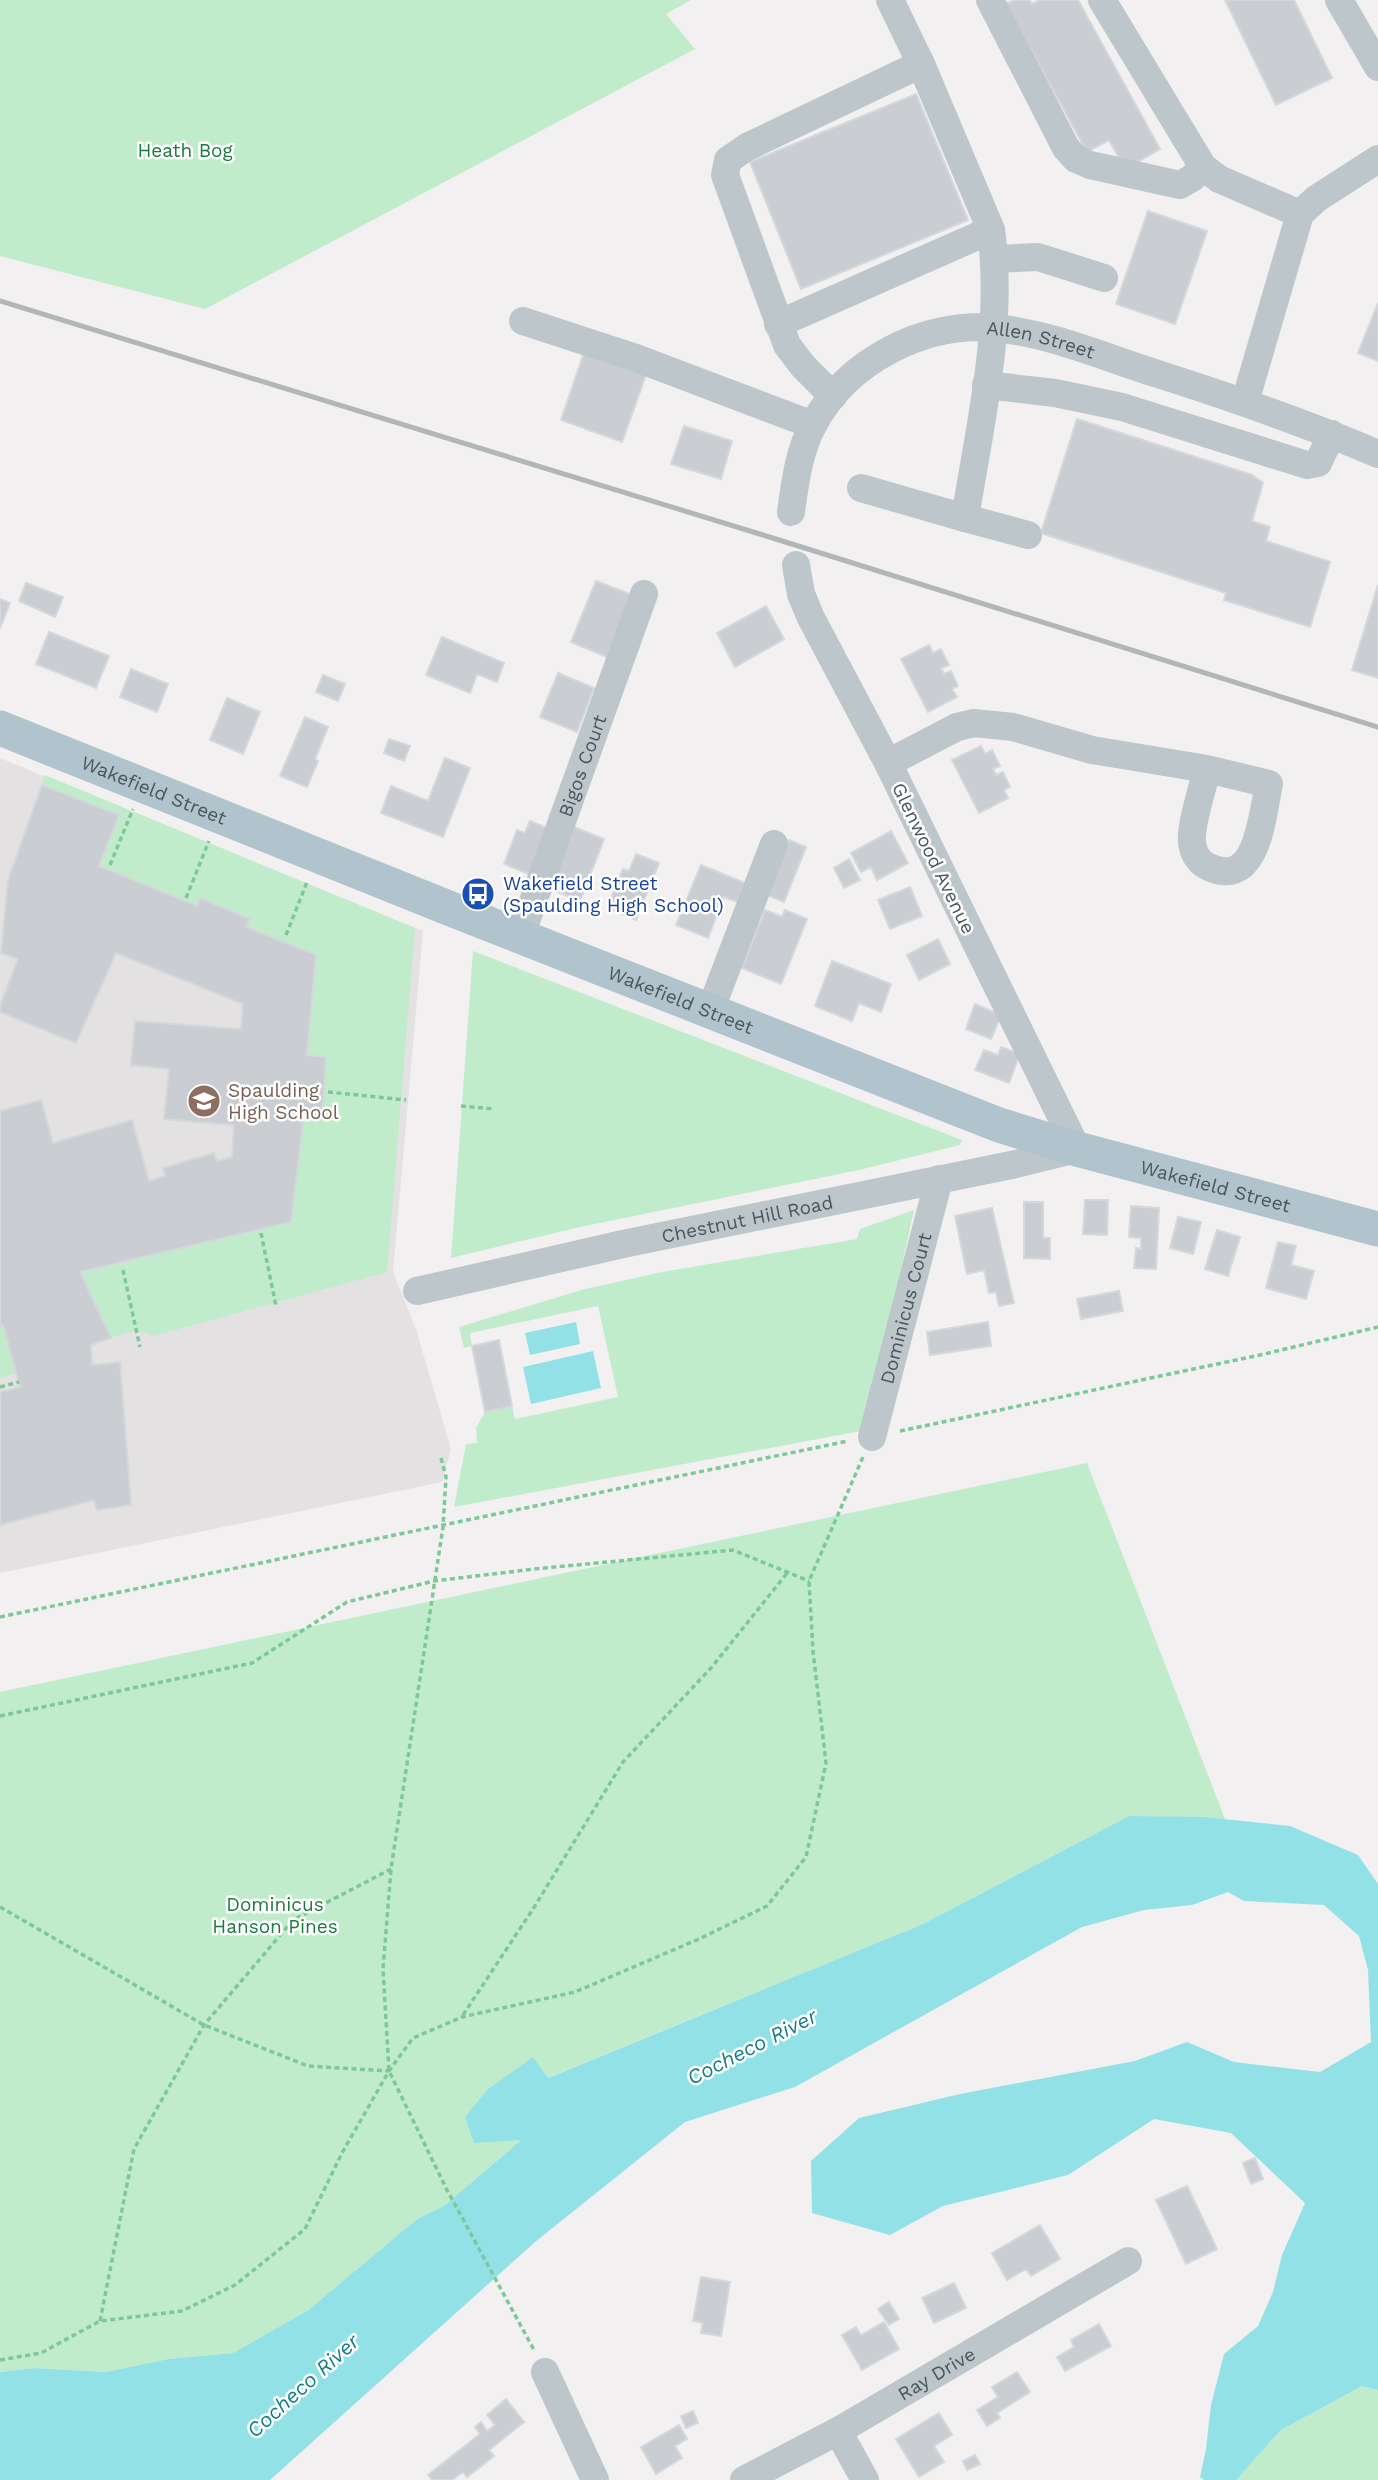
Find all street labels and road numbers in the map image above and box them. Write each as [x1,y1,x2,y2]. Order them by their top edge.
street label: Allen Street [986,316,1098,364]
street label: Bigos Court [554,712,612,820]
street label: Wakefield Street [78,751,230,830]
street label: Glenwood Avenue [887,779,980,938]
street label: Wakefield Street [605,961,757,1039]
street label: Wakefield Street [1138,1155,1293,1217]
street label: Chestnut Hill Road [659,1191,835,1248]
street label: Dominicus Court [875,1230,937,1386]
street label: Ray Drive [894,2342,979,2405]

